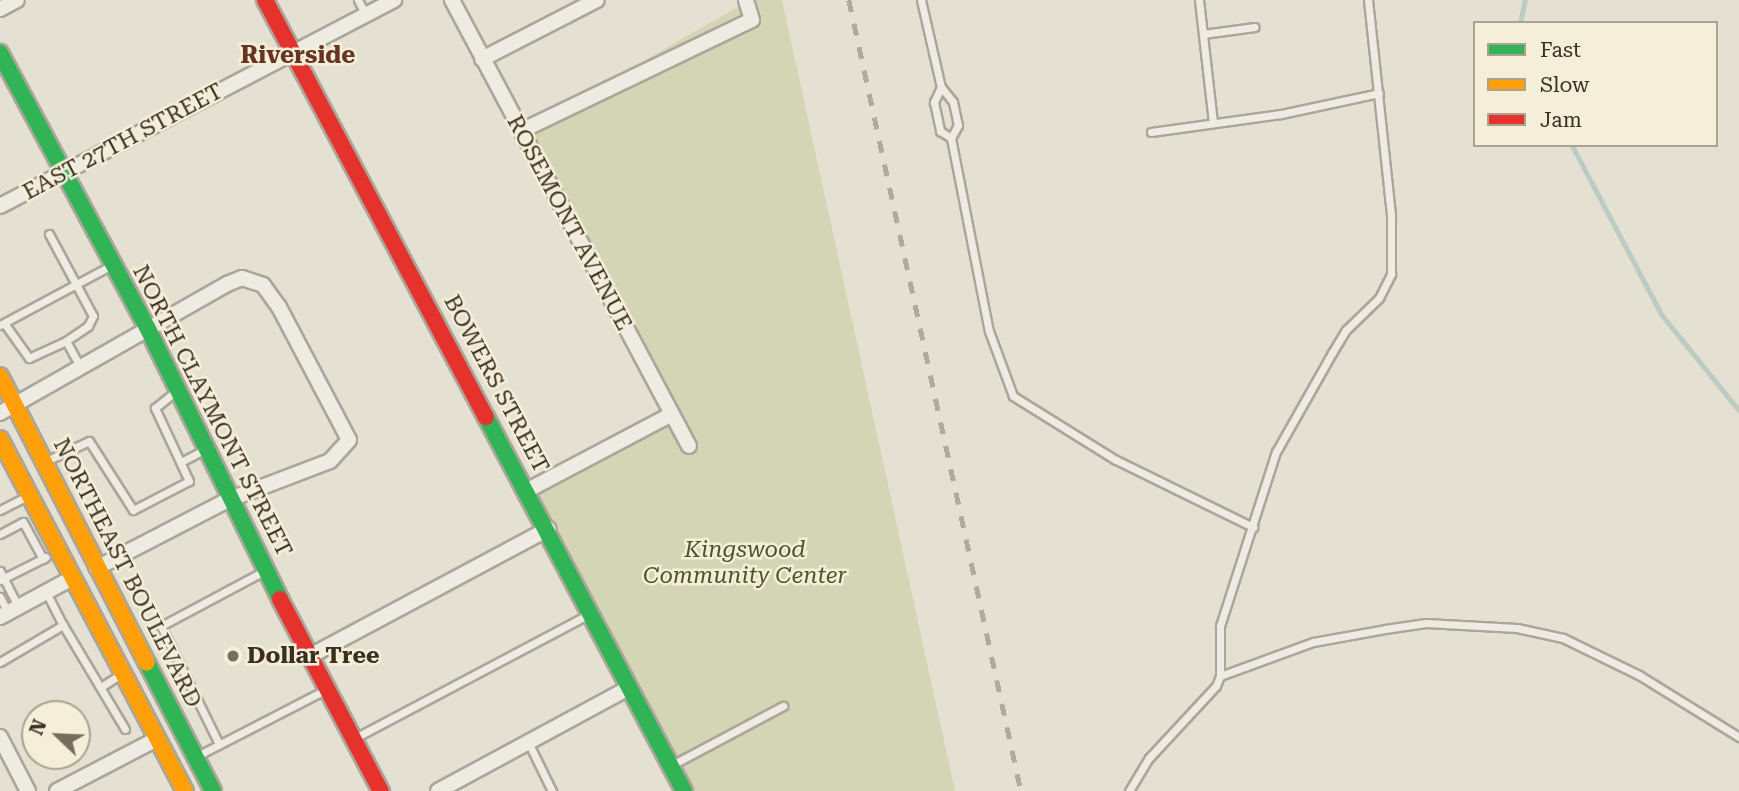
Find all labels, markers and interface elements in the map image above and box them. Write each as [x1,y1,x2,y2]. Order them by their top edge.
legend [1473,21,1718,147]
text: Fast [1540,38,1581,62]
district label: Riverside [241,42,355,70]
text: Slow [1540,73,1589,97]
street label: EAST 27TH STREET [18,78,228,206]
text: Jam [1540,108,1582,132]
street label: ROSEMONT AVENUE [500,111,638,335]
street label: NORTH CLAYMONT STREET [126,261,298,561]
street label: BOWERS STREET [437,290,555,478]
street label: NORTHEAST BOULEVARD [47,434,207,712]
park label: Kingswood Community Center [643,536,847,590]
place label: Dollar Tree [247,642,379,670]
marker: Dollar Tree [225,648,241,664]
north arrow [21,700,91,770]
text: N [25,716,51,739]

